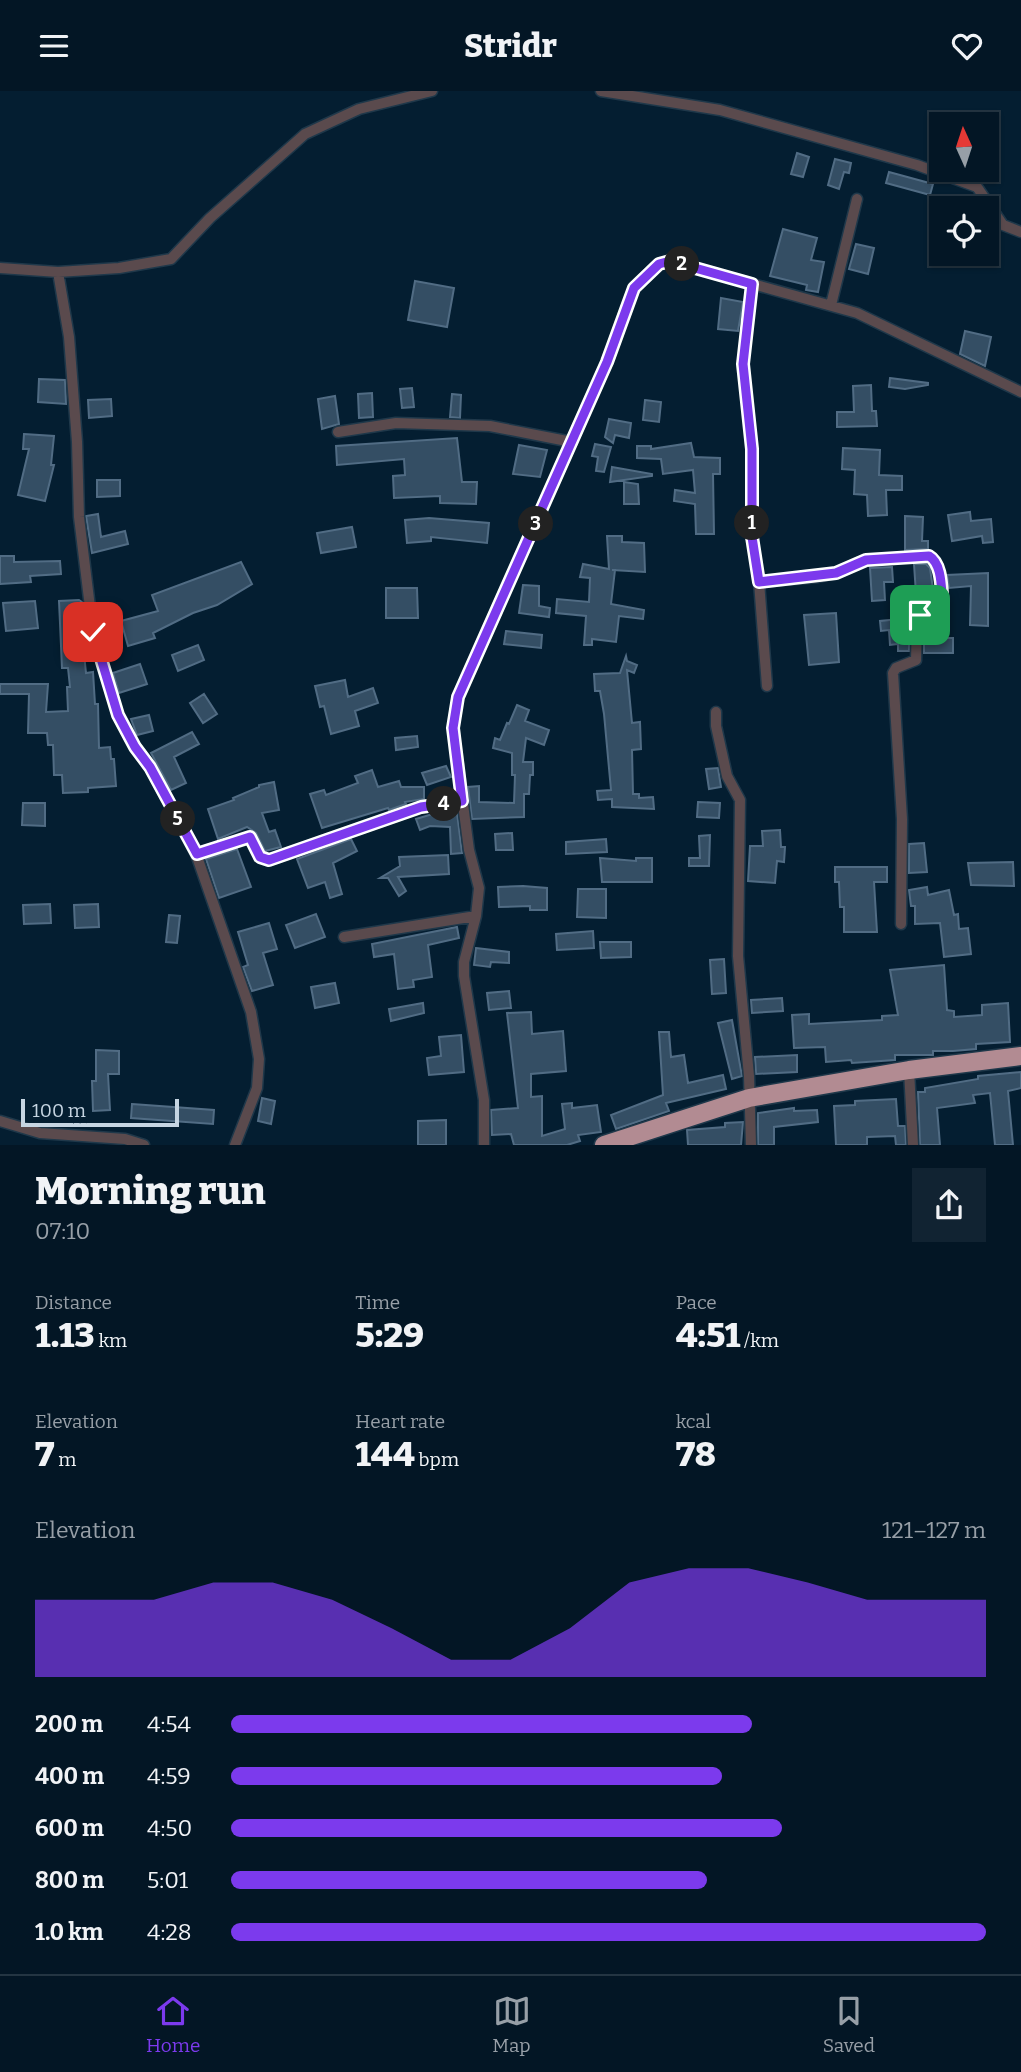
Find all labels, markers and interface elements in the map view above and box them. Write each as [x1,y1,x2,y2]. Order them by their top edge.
icon: menu [35,27,73,65]
text: Stridr [464,27,557,65]
icon: heart [948,27,986,65]
north arrow [929,112,999,182]
map controls [929,112,999,266]
button: locate [929,196,999,266]
pin: 2 [664,247,700,281]
text: 2 [676,252,687,275]
pin: 1 [734,505,770,541]
pin: 3 [518,507,554,541]
text: 1 [747,511,756,534]
text: 3 [530,512,541,535]
pin [890,585,950,645]
icon: arrive [901,596,939,634]
pin [63,602,123,662]
icon: check [74,613,112,651]
pin: 4 [426,787,462,821]
text: 4 [438,792,449,815]
pin: 5 [160,801,196,837]
text: 5 [172,807,183,830]
scale bar [21,1095,178,1127]
text: 100 m [32,1099,86,1122]
text: Morning run [35,1168,266,1214]
button: share [912,1168,986,1242]
text: 07:10 [35,1217,90,1245]
text: Distance [35,1291,112,1314]
text: Time [355,1291,400,1314]
text: Pace [676,1291,717,1314]
text: 1.13 [35,1314,95,1356]
text: 5:29 [355,1314,424,1356]
text: 4:51 [676,1314,740,1356]
text: km [95,1329,127,1352]
text: /km [740,1329,779,1352]
text: Elevation [35,1410,118,1433]
text: Heart rate [355,1410,445,1433]
text: kcal [676,1410,711,1433]
text: 7 [35,1433,54,1475]
text: 144 [355,1433,415,1475]
text: 78 [676,1433,716,1475]
text: m [54,1448,76,1471]
text: bpm [415,1448,459,1471]
text: Elevation [35,1516,135,1544]
text: 121–127 m [882,1516,986,1544]
text: 200 m [35,1710,103,1738]
text: 4:54 [147,1710,191,1738]
text: 400 m [35,1762,104,1790]
text: 4:59 [147,1762,191,1790]
text: 600 m [35,1814,104,1842]
text: 4:50 [147,1814,192,1842]
text: 800 m [35,1866,104,1894]
text: 5:01 [147,1866,188,1894]
text: 1.0 km [35,1918,104,1946]
text: 4:28 [147,1918,192,1946]
tab: Home [146,1992,200,2057]
tab: Map [492,1992,531,2057]
tab: Saved [823,1992,875,2057]

